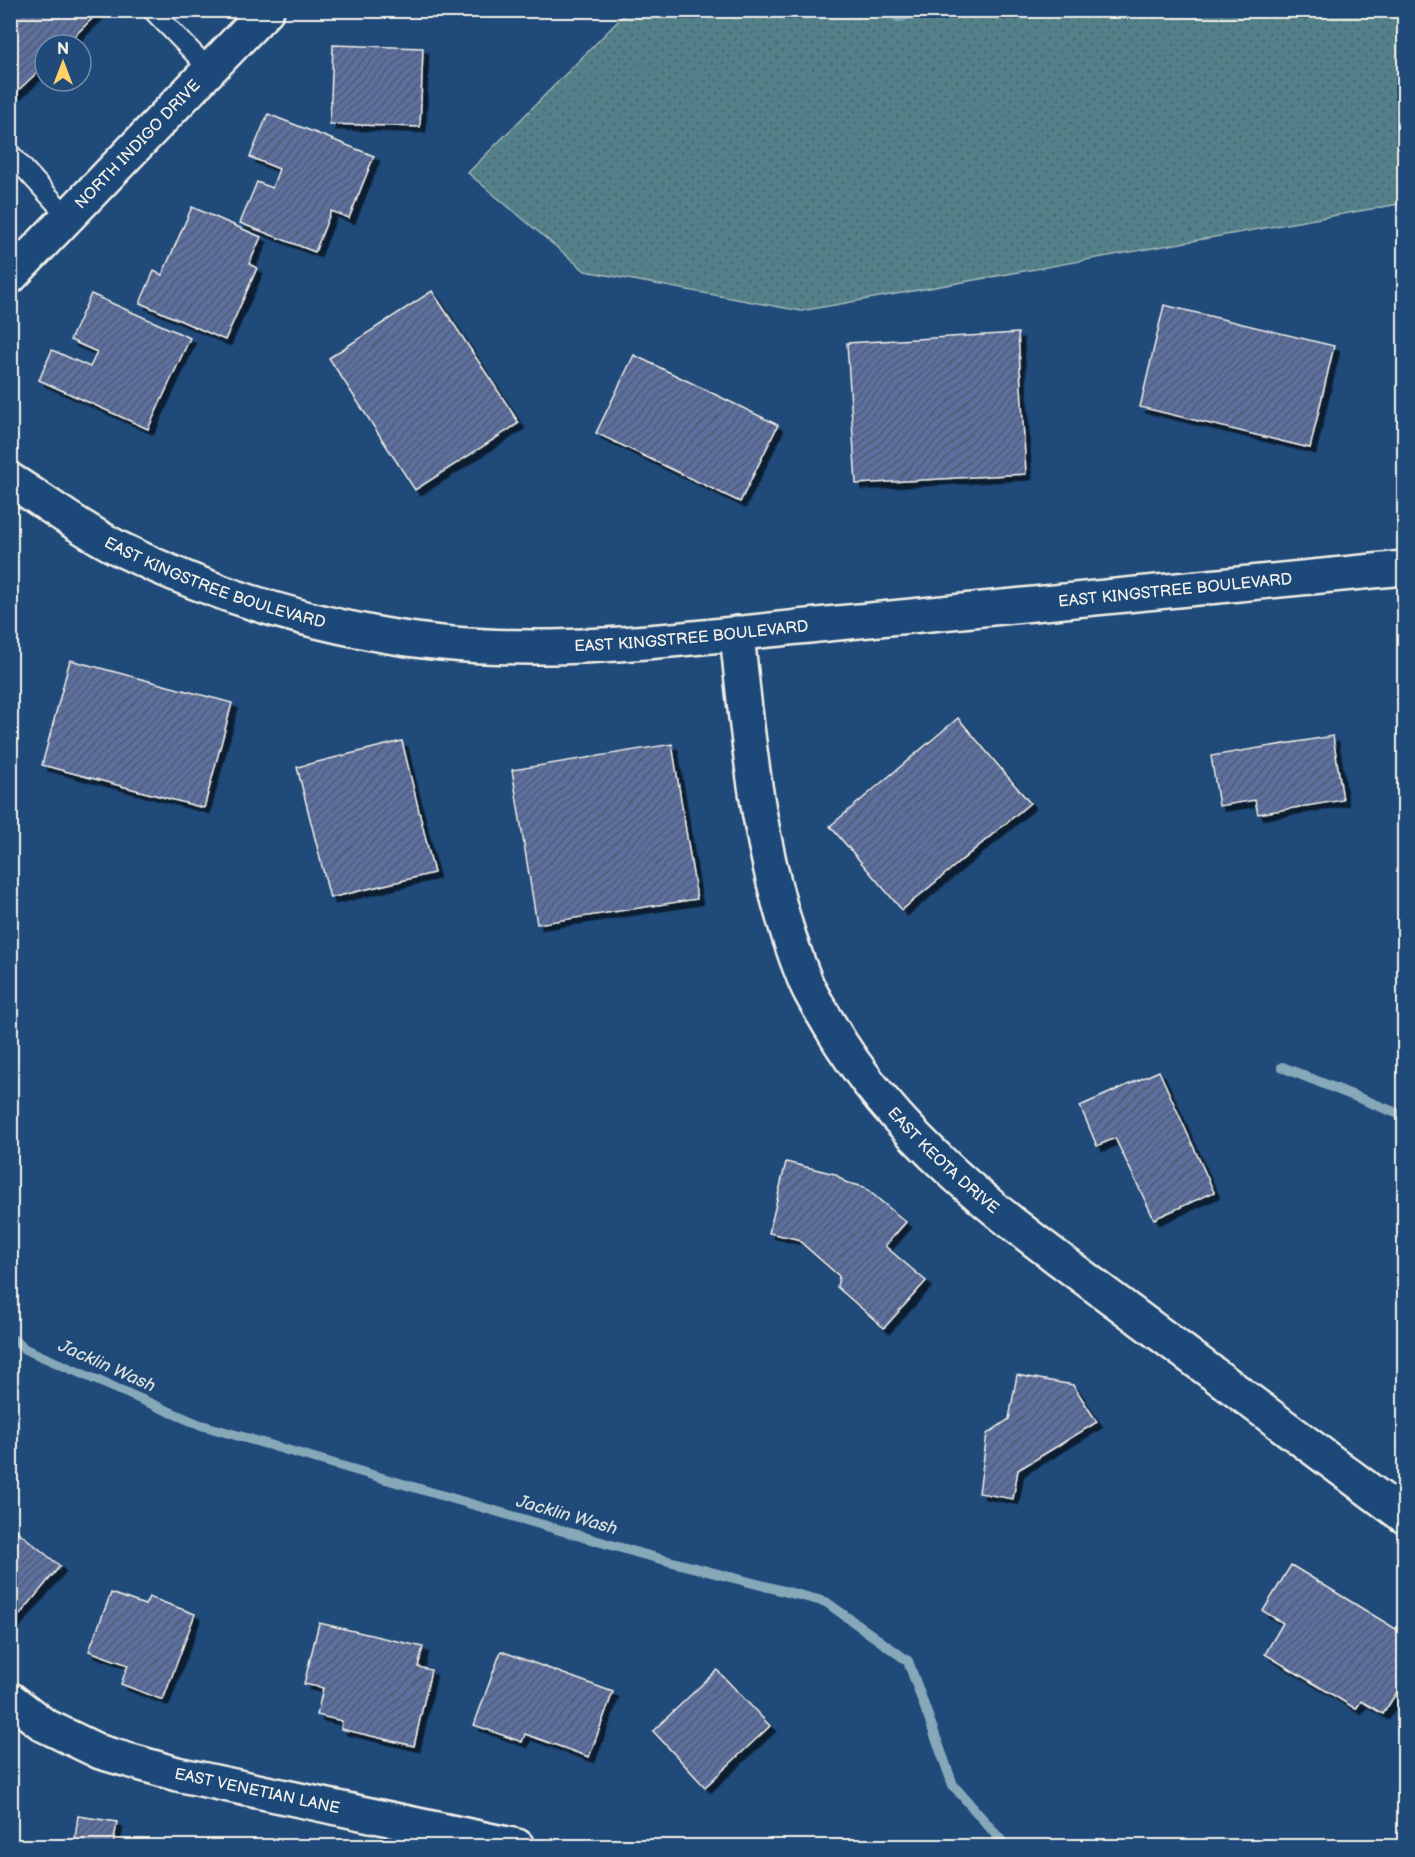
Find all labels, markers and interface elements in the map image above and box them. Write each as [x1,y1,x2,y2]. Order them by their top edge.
north arrow [33,33,93,93]
text: N [57,40,69,59]
street label: NORTH INDIGO DRIVE [71,76,204,213]
street label: EAST KINGSTREE BOULEVARD [101,533,327,632]
street label: EAST KINGSTREE BOULEVARD [1057,569,1293,611]
street label: EAST KINGSTREE BOULEVARD [574,617,809,656]
street label: EAST KEOTA DRIVE [884,1103,1003,1218]
water label: Jacklin Wash [54,1335,159,1397]
water label: Jacklin Wash [513,1490,620,1539]
street label: EAST VENETIAN LANE [173,1764,342,1818]

